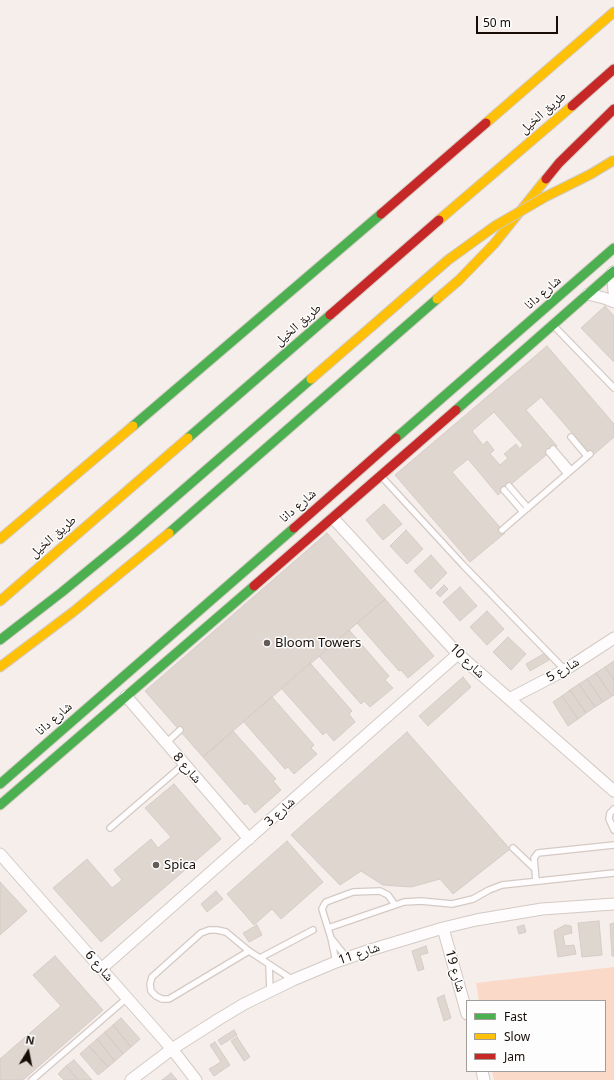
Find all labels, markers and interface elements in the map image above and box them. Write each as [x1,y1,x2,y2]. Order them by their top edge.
scale bar [478,8,560,34]
text: 50 m [483,14,511,31]
street label: طريق الخيل [516,88,570,138]
street label: شارع دانا [521,273,565,313]
street label: طريق الخيل [271,300,325,350]
street label: شارع دانا [276,486,320,526]
street label: طريق الخيل [26,512,80,562]
place label: Bloom Towers [275,635,361,651]
marker: Bloom Towers [262,638,272,648]
street label: شارع 10 [446,640,488,682]
street label: شارع 5 [544,654,582,686]
street label: شارع دانا [32,699,76,739]
street label: شارع 8 [169,749,205,787]
street label: شارع 3 [262,794,298,830]
place label: Spica [164,857,196,873]
marker: Spica [151,860,161,870]
street label: شارع 11 [336,940,382,968]
street label: شارع 6 [81,947,117,985]
street label: شارع 19 [442,948,468,994]
legend [466,1000,606,1072]
text: Fast [504,1008,527,1025]
text: Slow [504,1028,530,1045]
north arrow [8,1032,48,1072]
text: N [24,1032,36,1048]
text: Jam [504,1048,525,1065]

